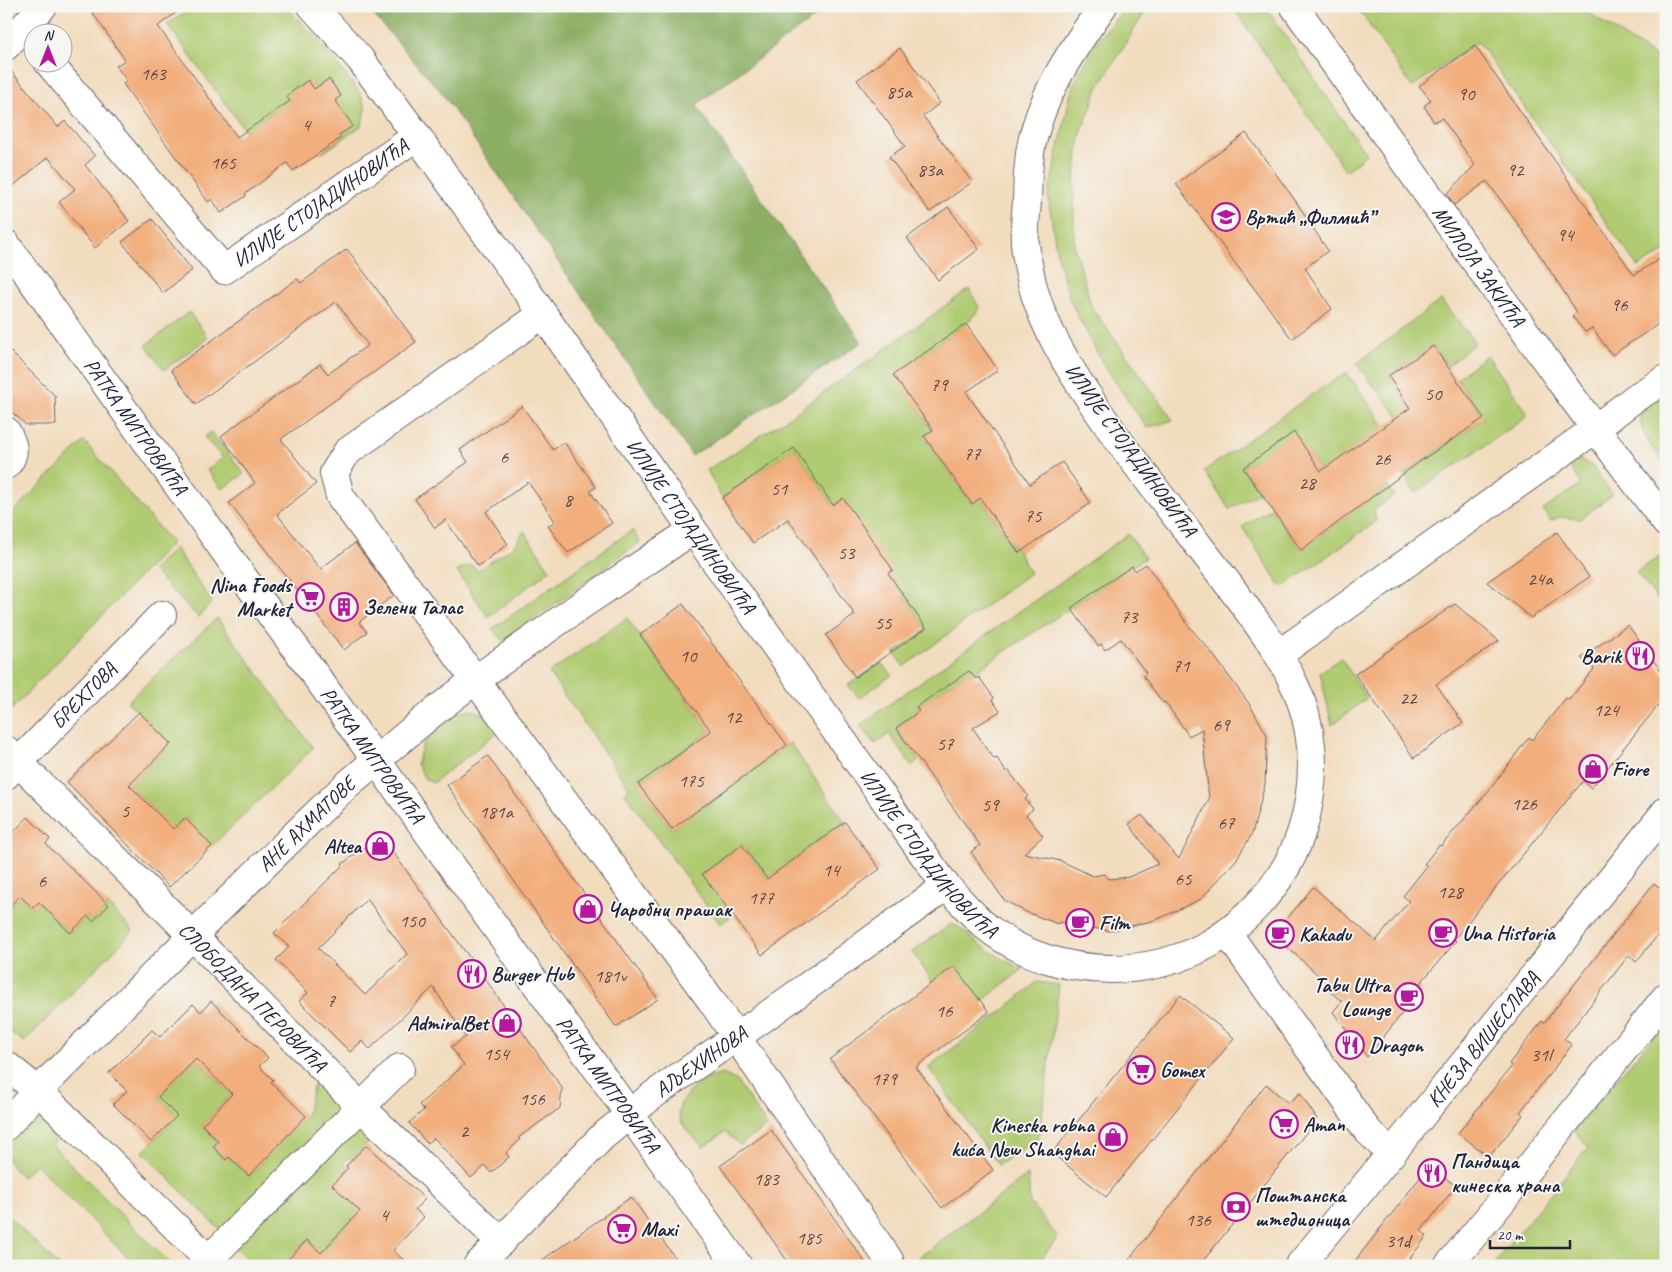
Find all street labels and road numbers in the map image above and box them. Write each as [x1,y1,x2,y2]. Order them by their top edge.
street label: ИЛИЈЕ СТОЈАДИНОВИЋА [228,132,415,273]
street label: МИЛОЈА ЗАКИЋА [1427,200,1532,333]
street label: РАТКА МИТРОВИЋА [78,353,194,501]
street label: ИЛИЈЕ СТОЈАДИНОВИЋА [1059,358,1203,543]
street label: ИЛИЈЕ СТОЈАДИНОВИЋА [621,434,762,620]
street label: БРЕХТОВА [45,656,122,735]
street label: РАТКА МИТРОВИЋА [315,682,431,830]
street label: ИЛИЈЕ СТОЈАДИНОВИЋА [854,764,1004,944]
street label: АНЕ АХМАТОВЕ [252,769,363,877]
street label: СЛОБОДАНА ПЕРОВИЋА [173,917,333,1078]
street label: КНЕЗА ВИШЕСЛАВА [1421,966,1545,1112]
street label: РАТКА МИТРОВИЋА [551,1011,667,1159]
street label: АЉЕХИНОВА [650,1020,753,1103]

